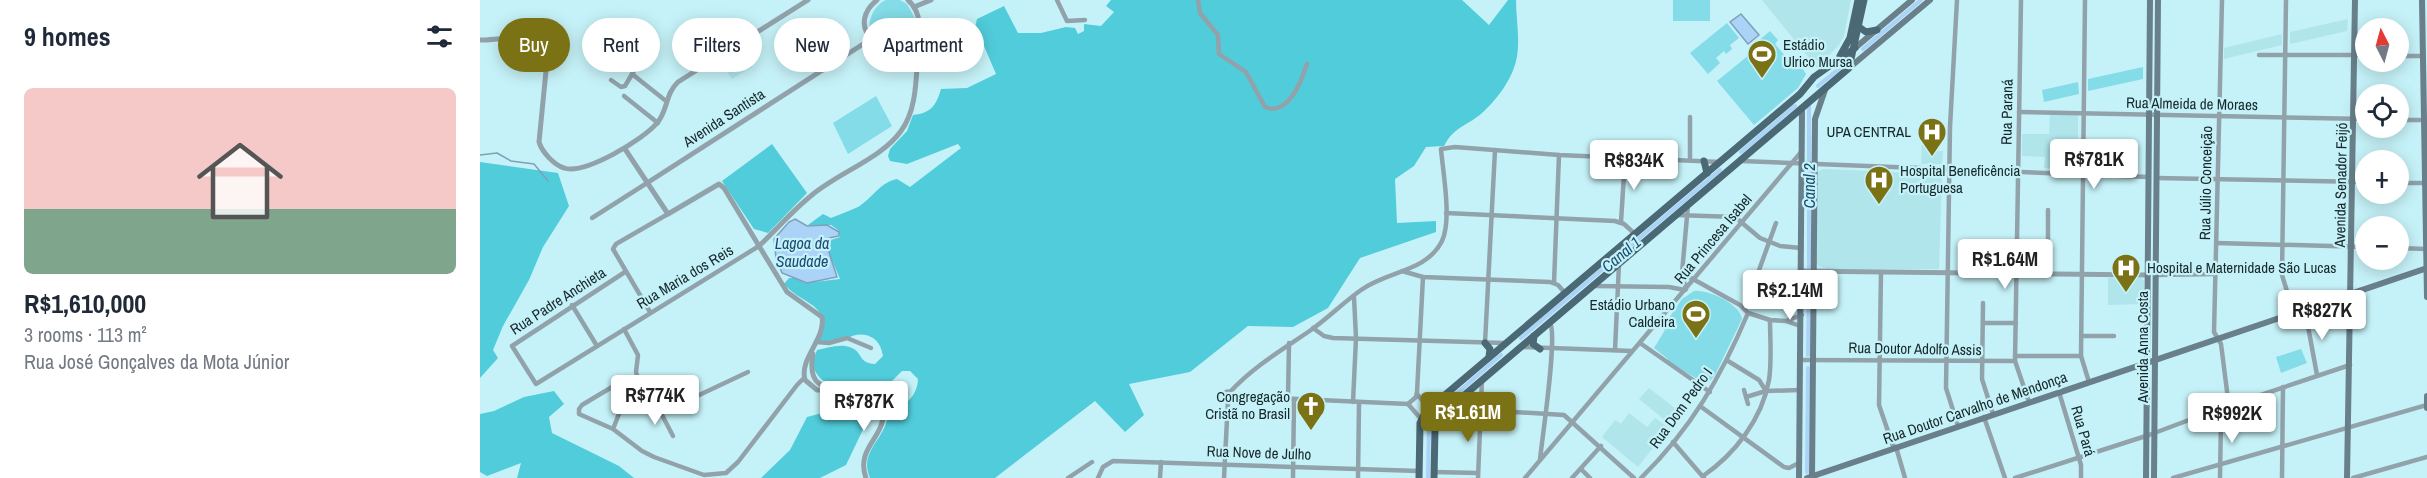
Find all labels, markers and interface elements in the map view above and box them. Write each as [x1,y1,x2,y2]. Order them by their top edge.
chip: Buy [498,18,570,72]
chip: Rent [582,18,660,72]
chip: Filters [672,18,762,72]
chip: New [774,18,850,72]
chip: Apartment [862,18,984,72]
north arrow [2355,18,2409,72]
map controls [2355,18,2409,270]
text: 9 homes [24,19,111,54]
icon: filters [423,20,456,53]
place label: Estádio Ulrico Mursa [1783,34,1853,72]
sports icon: Estádio Ulrico Mursa [1746,38,1778,80]
street label: Rua Paraná [1995,79,2018,145]
street label: Avenida Santista [678,83,769,152]
button: locate [2355,84,2409,138]
street label: Rua Almeida de Moraes [2126,92,2258,115]
hospital icon: UPA CENTRAL [1916,116,1948,158]
place label: UPA CENTRAL [1826,121,1911,142]
street label: Avenida Senador Feijó [2329,122,2352,249]
street label: Rua Júlio Conceição [2194,126,2217,240]
icon: home [186,127,294,235]
pin: R$781K [2045,139,2143,190]
pin: R$834K [1585,140,1683,191]
text: R$781K [2064,145,2124,172]
text: R$834K [1604,146,1664,173]
button: + [2355,150,2409,204]
place label: Hospital Beneficência Portuguesa [1900,160,2021,198]
water label: Canal 2 [1798,163,1820,209]
hospital icon: Hospital Beneficência Portuguesa [1863,164,1895,206]
street label: Rua Princesa Isabel [1669,190,1756,288]
button: − [2355,216,2409,270]
water label: Canal 1 [1597,231,1645,277]
water label: Lagoa da Saudade [775,232,829,272]
street label: Rua Maria dos Reis [632,239,737,314]
pin: R$1.64M [1950,239,2060,290]
text: R$1.64M [1972,245,2038,272]
hospital icon: Hospital e Maternidade São Lucas [2110,252,2142,294]
place label: Hospital e Maternidade São Lucas [2147,257,2336,278]
street label: Rua Padre Anchieta [506,262,610,339]
pin: R$2.14M [1735,270,1845,321]
text: R$2.14M [1757,276,1823,303]
text: R$1,610,000 [24,286,146,321]
pin: R$827K [2273,290,2371,341]
street label: Avenida Anna Costa [2132,291,2153,404]
place label: Estádio Urbano Caldeira [1590,294,1675,332]
text: R$827K [2292,296,2352,323]
sports icon: Estádio Urbano Caldeira [1680,298,1712,340]
text: 3 rooms · 113 m² [24,321,147,348]
street label: Rua Doutor Adolfo Assis [1848,337,1982,360]
text: Rua José Gonçalves da Mota Júnior [24,348,289,375]
street label: Rua Dom Pedro I [1644,363,1717,452]
street label: Rua Doutor Carvalho de Mendonça [1880,366,2070,449]
pin: R$774K [606,375,704,426]
text: R$774K [625,381,685,408]
pin: R$787K [815,381,913,432]
place label: Congregação Cristã no Brasil [1205,386,1290,424]
text: R$787K [834,387,894,414]
church icon: Congregação Cristã no Brasil [1295,390,1327,432]
pin: R$1.61M [1413,392,1523,443]
pin: R$992K [2183,393,2281,444]
text: R$1.61M [1435,398,1501,425]
text: R$992K [2202,399,2262,426]
street label: Rua Pará [2066,403,2101,459]
street label: Rua Nove de Julho [1206,440,1312,465]

